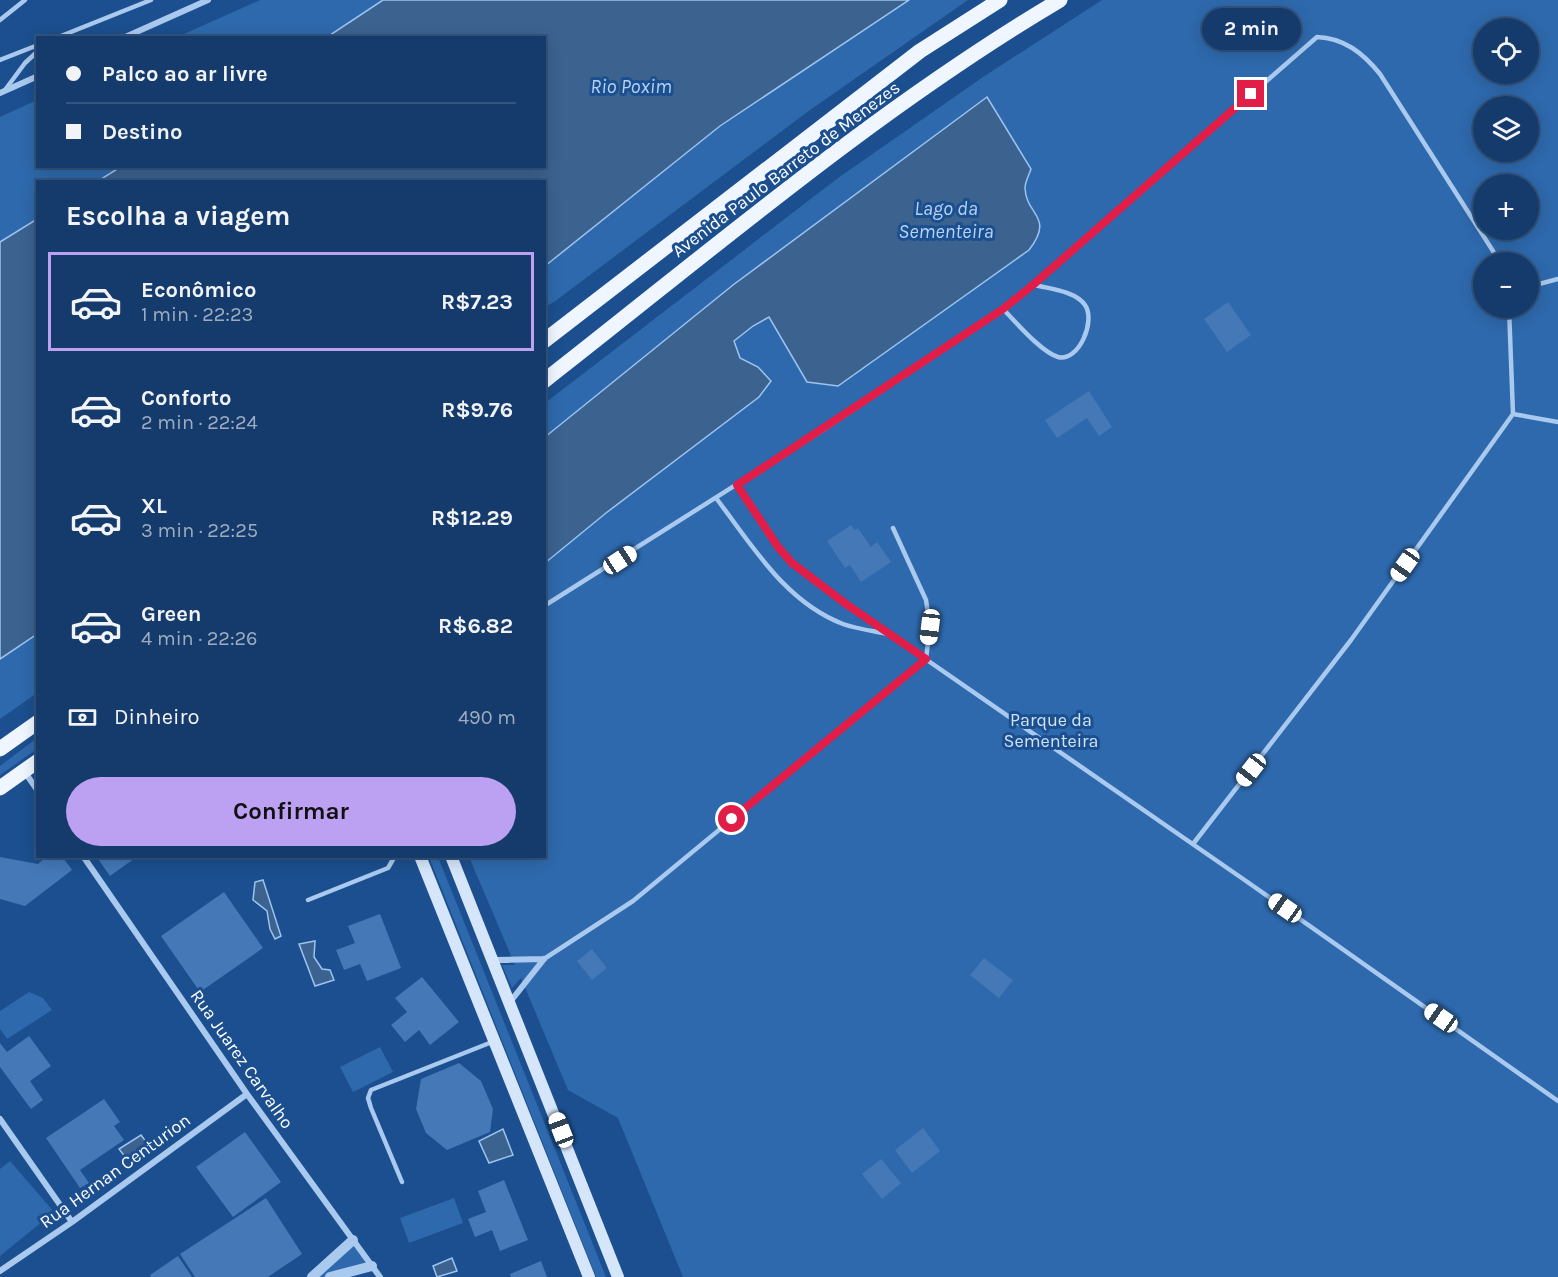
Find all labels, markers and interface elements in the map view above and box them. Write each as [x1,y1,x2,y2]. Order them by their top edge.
callout: 2 min [1202,7,1300,49]
text: 2 min [1224,17,1279,40]
map controls [1473,18,1539,318]
button: locate [1473,18,1539,84]
text: Palco ao ar livre [102,61,268,87]
water label: Rio Poxim [590,75,672,98]
street label: Avenida Paulo Barreto de Menezes [668,76,904,262]
route end [1237,80,1264,107]
button: layers [1473,96,1539,162]
text: Destino [102,119,182,145]
button: + [1473,174,1539,240]
water label: Lago da Sementeira [898,197,994,243]
text: Escolha a viagem [66,200,290,232]
button: − [1473,252,1539,318]
icon: car [69,275,123,329]
text: Econômico [141,277,256,303]
text: R$7.23 [441,289,513,315]
text: 1 min · 22:23 [141,303,253,326]
icon: car [69,383,123,437]
text: Conforto [141,385,231,411]
text: R$9.76 [441,397,513,423]
text: 2 min · 22:24 [141,411,258,434]
icon: car [69,491,123,545]
text: XL [141,493,167,519]
text: R$12.29 [431,505,513,531]
text: 3 min · 22:25 [141,519,258,542]
car [600,543,640,577]
car [1387,545,1423,585]
icon: car [69,599,123,653]
text: Green [141,601,202,627]
car [919,608,941,646]
text: R$6.82 [438,613,513,639]
text: 4 min · 22:26 [141,627,258,650]
icon: cash [66,701,99,734]
text: Dinheiro [114,704,199,730]
text: 490 m [458,706,516,729]
park label: Parque da Sementeira [1004,709,1098,752]
car [1233,750,1269,790]
button: Confirmar [66,777,516,846]
route start [718,805,745,832]
car [1265,890,1305,926]
street label: Rua Juarez Carvalho [186,985,298,1133]
car [1421,1000,1461,1036]
street label: Rua Hernan Centurion [35,1109,195,1233]
car [546,1110,576,1150]

